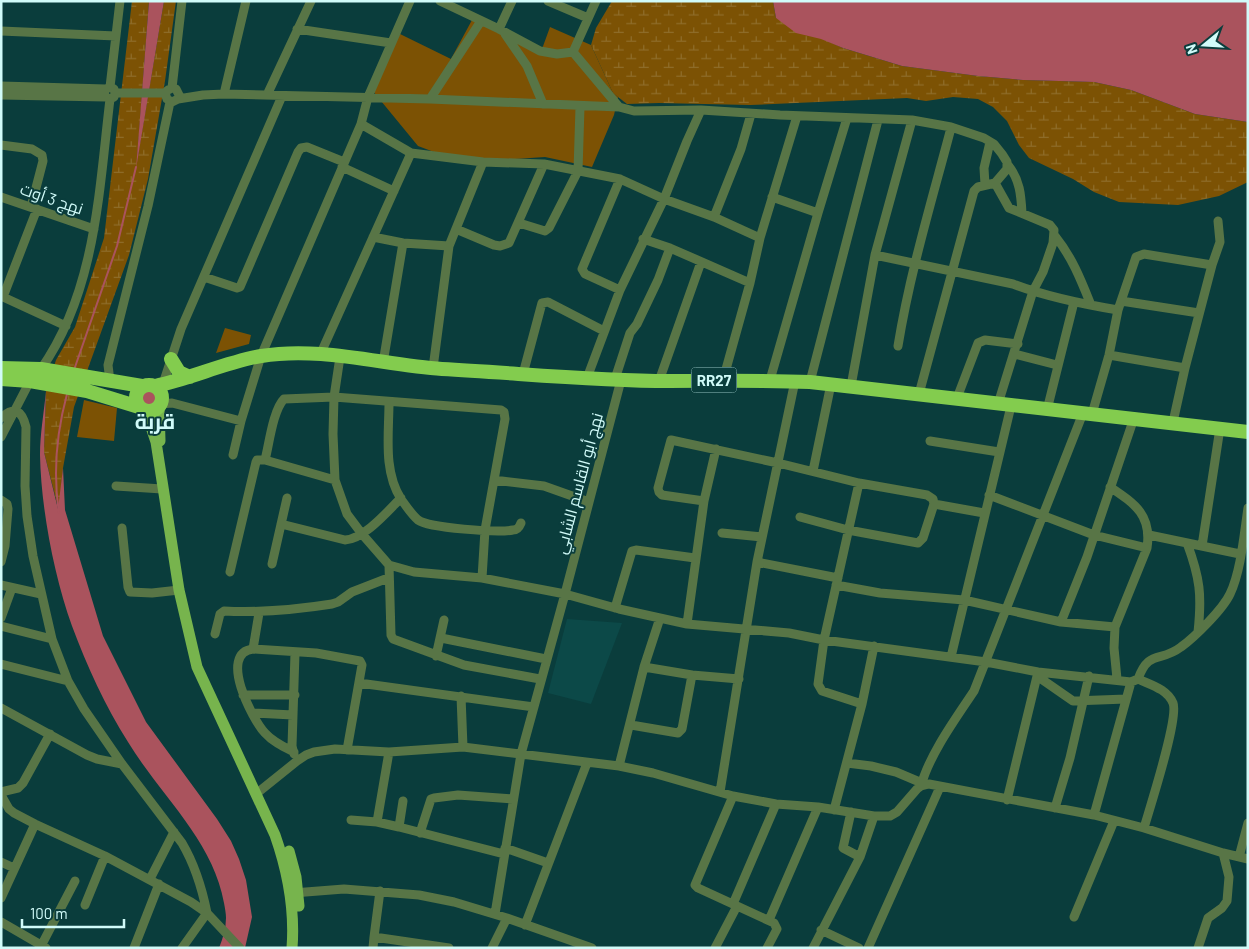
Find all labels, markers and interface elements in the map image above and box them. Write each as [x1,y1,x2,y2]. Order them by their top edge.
north arrow [1179,20,1229,70]
text: N [1182,42,1201,56]
street label: نهج 3 أوت [17,178,86,220]
road number: RR27 [692,368,736,392]
district label: قربة [135,408,175,434]
street label: نهج أبو القاسم الشابي [550,410,611,557]
scale bar [22,896,125,928]
text: 100 m [30,904,68,922]

